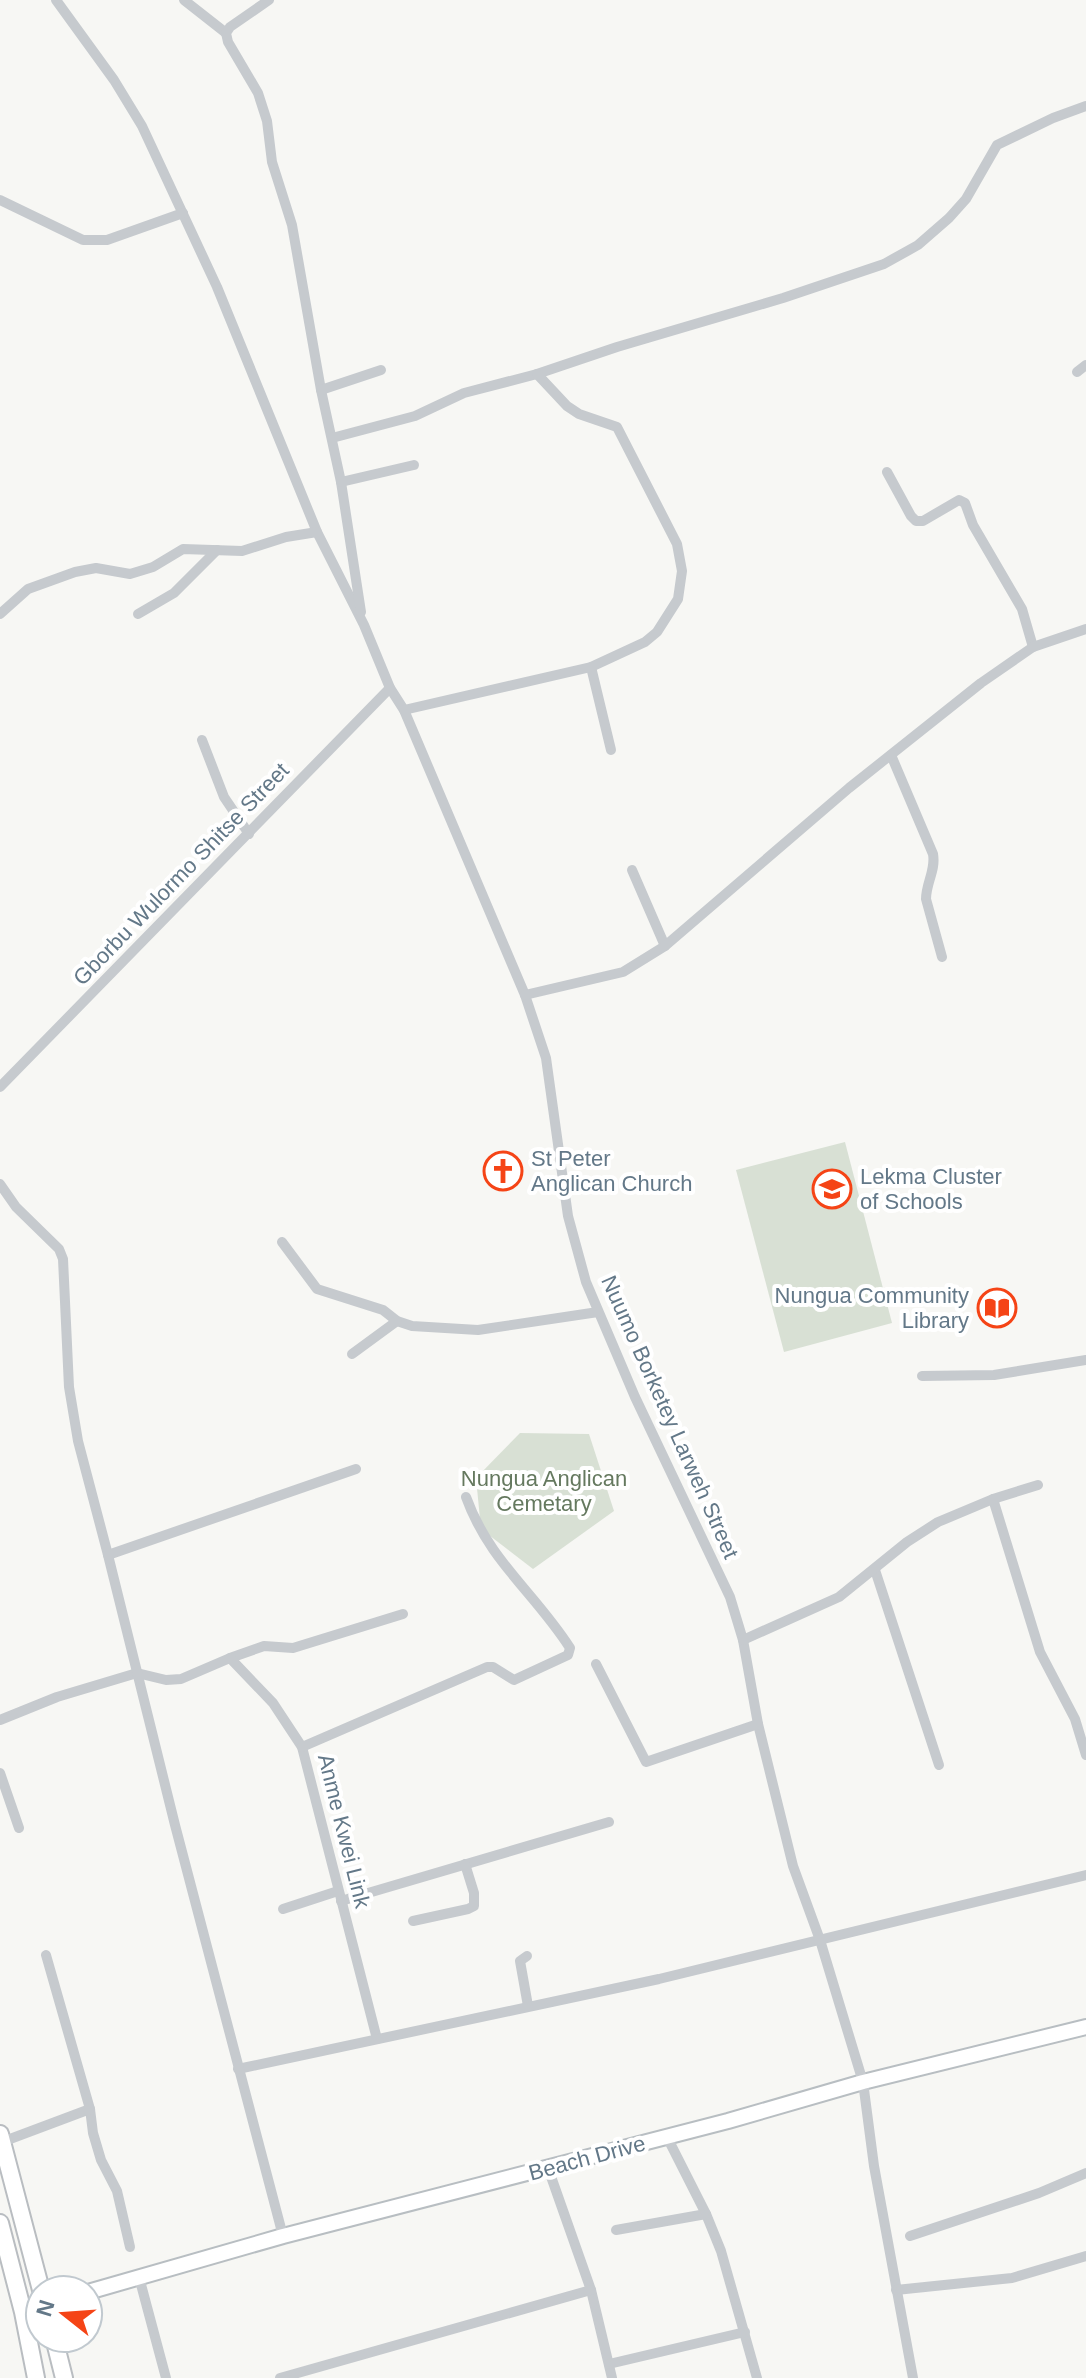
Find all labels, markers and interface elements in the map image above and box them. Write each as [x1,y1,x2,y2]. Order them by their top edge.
street label: Gborbu Wulormo Shitse Street [68,758,294,990]
place label: St Peter Anglican Church [531,1146,692,1196]
church icon: St Peter Anglican Church [482,1150,524,1192]
place label: Lekma Cluster of Schools [860,1164,1002,1214]
school or university icon: Lekma Cluster of Schools [811,1168,853,1210]
street label: Nuumo Borketey Larweh Street [596,1272,744,1562]
place label: Nungua Community Library [775,1283,969,1333]
library icon: Nungua Community Library [976,1287,1018,1329]
park label: Nungua Anglican Cemetary [461,1466,627,1516]
street label: Anme Kwei Link [313,1751,375,1912]
street label: Beach Drive [526,2130,648,2186]
north arrow [24,2274,104,2354]
text: N [31,2297,60,2320]

